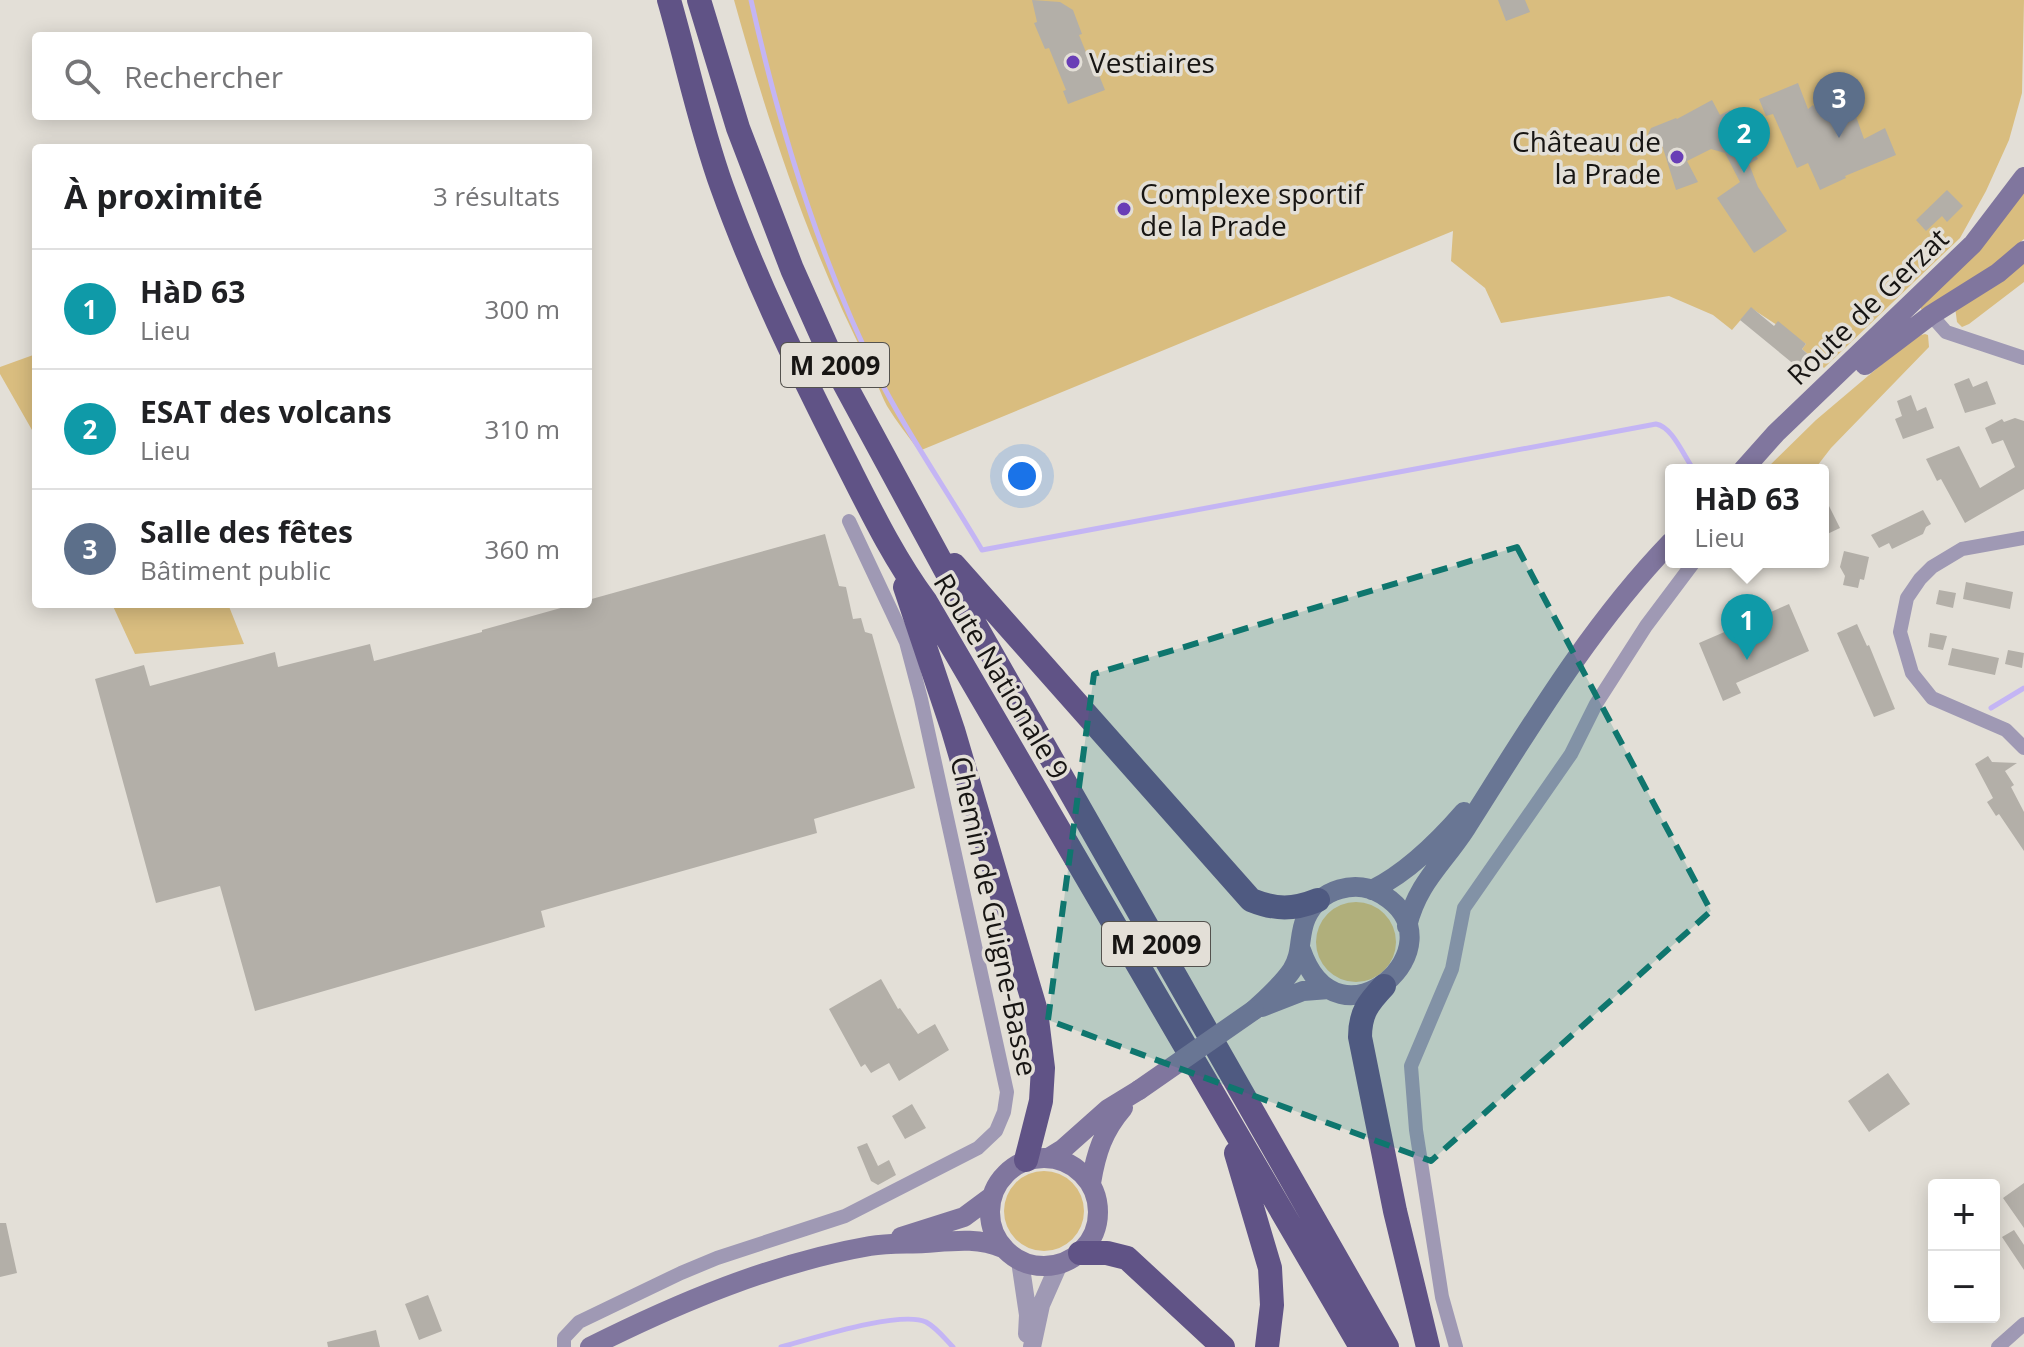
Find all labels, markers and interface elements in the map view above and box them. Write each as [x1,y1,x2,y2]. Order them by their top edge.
search box [32,32,592,120]
place label: Vestiaires [1089,43,1215,81]
marker: Vestiaires [1064,53,1082,71]
icon: search [60,54,104,98]
text: Rechercher [124,56,283,97]
pin: 3 [1813,72,1865,138]
pin: 2 [1718,107,1770,173]
place label: Château de la Prade [1512,122,1661,192]
marker: Château de la Prade [1668,148,1686,166]
text: À proximité [64,173,263,219]
place label: Complexe sportif de la Prade [1140,174,1365,244]
text: 3 résultats [433,178,560,214]
marker: Complexe sportif de la Prade [1115,200,1133,218]
street label: Route de Gerzat [1778,219,1956,393]
text: HàD 63 [140,271,245,312]
text: 1 [83,291,97,327]
text: 300 m [485,291,560,327]
text: Lieu [140,312,191,348]
road number: M 2009 [781,343,889,387]
text: ESAT des volcans [140,391,392,432]
text: 2 [83,411,97,447]
text: 310 m [485,411,560,447]
text: Lieu [140,432,191,468]
your location [1002,456,1042,496]
popup [1665,464,1829,568]
text: HàD 63 [1694,478,1800,519]
text: Salle des fêtes [140,511,353,552]
text: Lieu [1694,519,1745,555]
text: 3 [83,531,97,567]
text: 360 m [485,531,560,567]
text: Bâtiment public [140,552,331,588]
street label: Route Nationale 9 [926,566,1078,786]
pin: 1 [1721,594,1773,660]
street label: Chemin de Guigne-Basse [943,753,1047,1079]
road number: M 2009 [1102,922,1210,966]
map controls [1928,1179,2000,1323]
button: + [1928,1179,2000,1251]
button: − [1928,1251,2000,1323]

